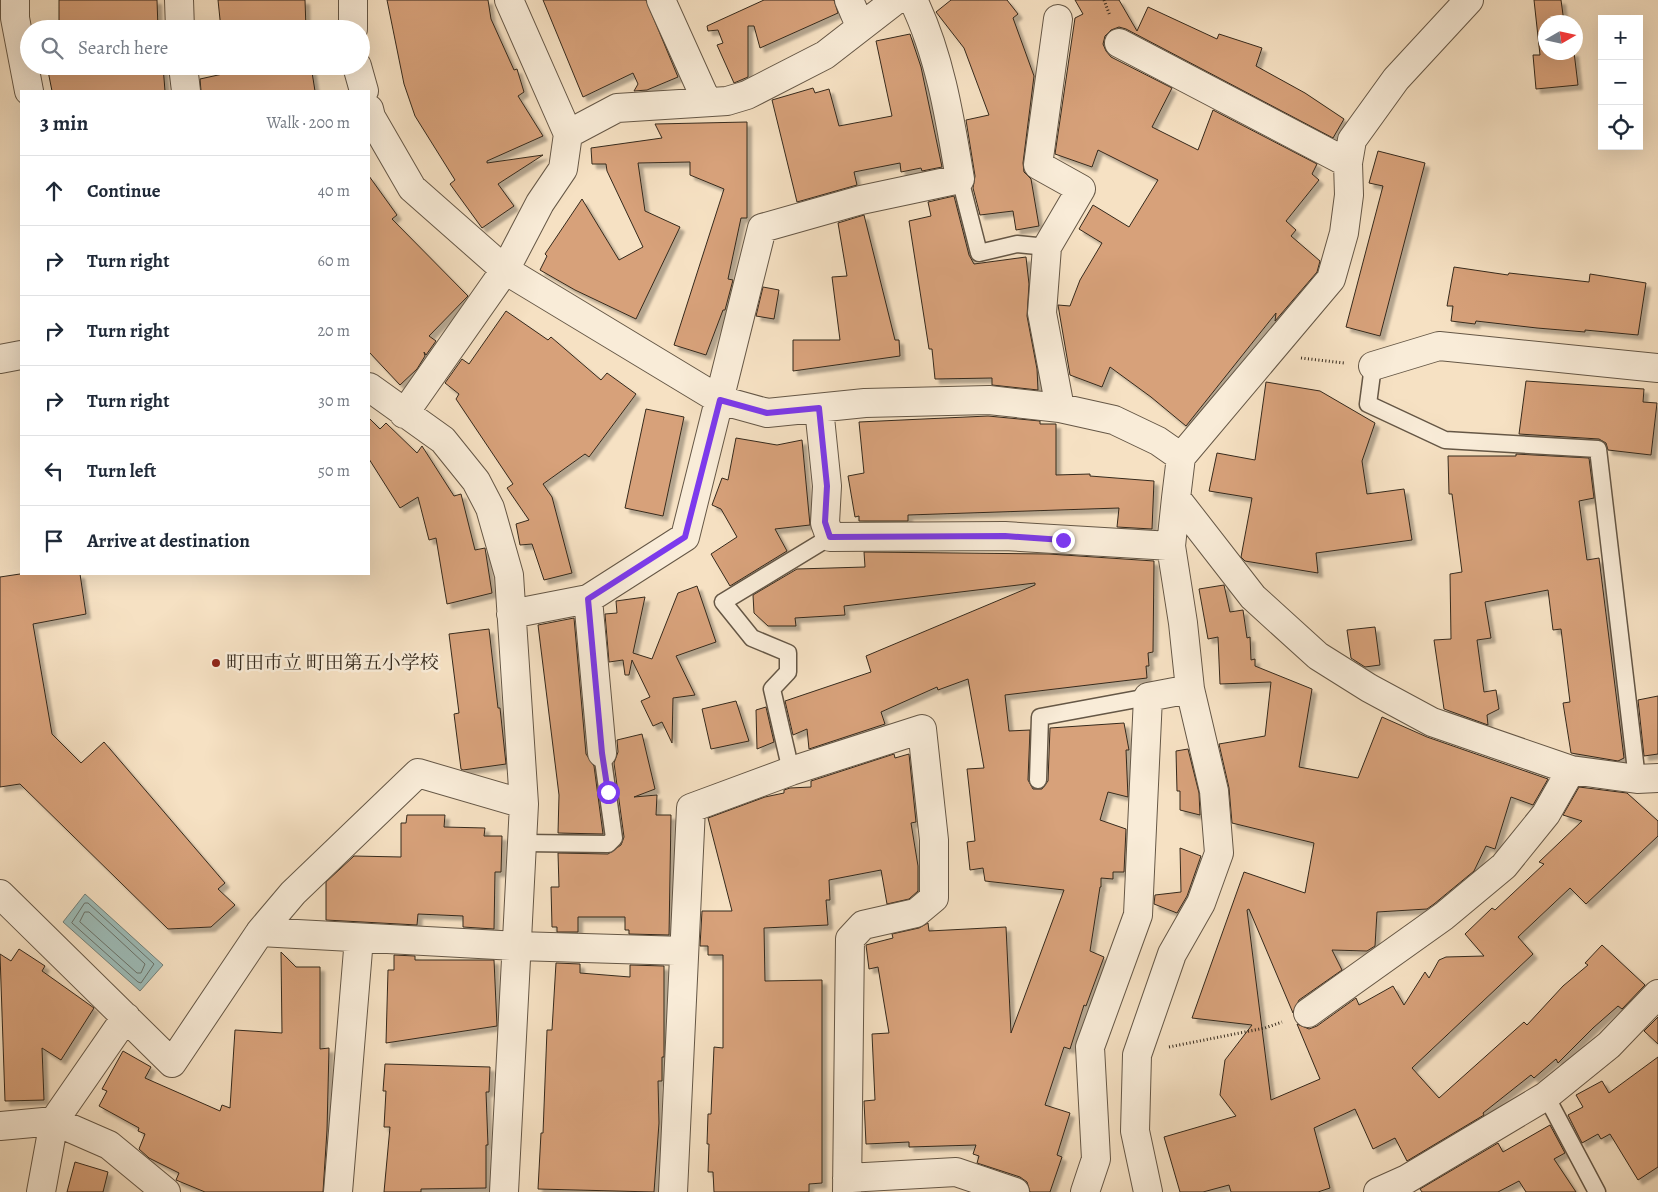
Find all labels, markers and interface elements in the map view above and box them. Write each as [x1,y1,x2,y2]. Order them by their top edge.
north arrow [1538,15,1583,60]
map controls [1598,15,1643,150]
button: + [1598,15,1643,60]
search box [20,20,370,75]
icon: search [38,34,66,62]
text: Search here [78,35,168,61]
button: − [1598,60,1643,105]
button: locate [1598,105,1643,150]
text: 3 min [40,109,88,137]
text: Walk · 200 m [266,112,350,134]
icon: ahead [40,177,68,205]
text: Continue [87,178,161,204]
text: 40 m [318,180,350,202]
icon: right [40,247,68,275]
text: Turn right [87,248,169,274]
text: 60 m [318,250,350,272]
icon: right [40,317,68,345]
text: Turn right [87,318,169,344]
text: 20 m [317,320,350,342]
icon: right [40,387,68,415]
text: Turn right [87,388,169,414]
text: 30 m [318,390,350,412]
icon: left [40,457,68,485]
text: Turn left [87,458,156,484]
text: 50 m [318,460,350,482]
icon: arrive [40,527,68,555]
text: Arrive at destination [87,528,250,554]
route end [1052,529,1075,552]
place label: 町田市立 町田第五小学校 [226,650,439,676]
marker: 町田市立 町田第五小学校 [210,657,222,669]
route start [597,781,620,804]

